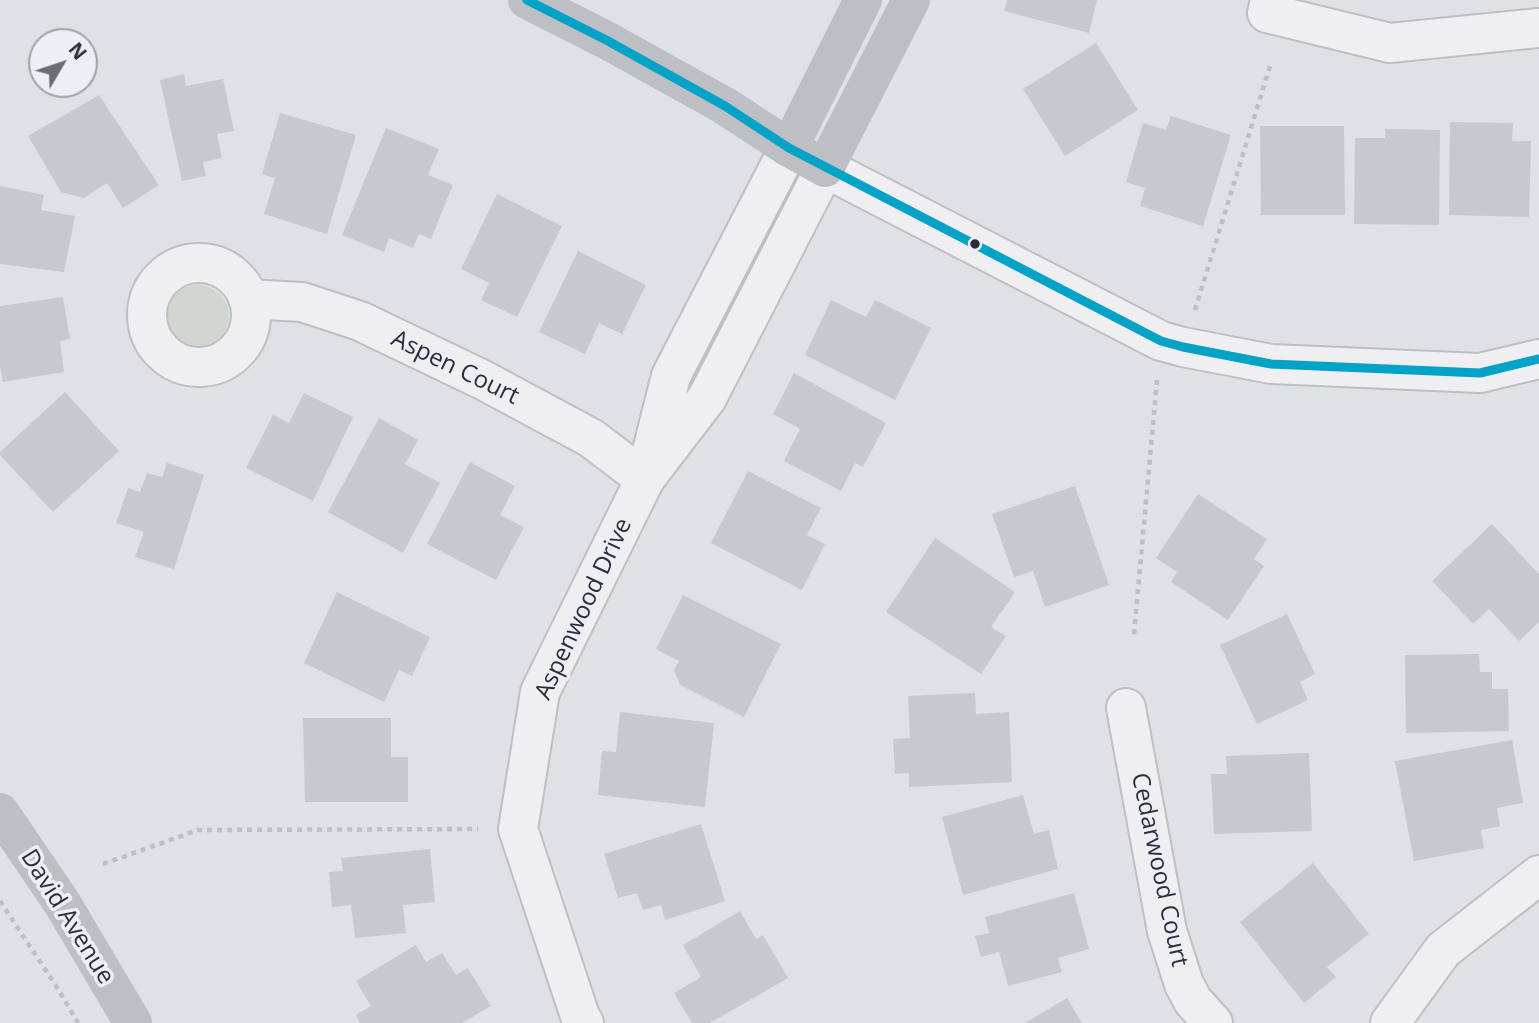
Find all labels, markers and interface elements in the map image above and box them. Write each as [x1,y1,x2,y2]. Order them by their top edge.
north arrow [28,28,98,98]
text: N [63,37,93,65]
unlabelled marker [968,237,982,251]
street label: Aspen Court [387,325,523,411]
street label: Aspenwood Drive [529,514,639,704]
street label: Cedarwood Court [1124,770,1194,970]
street label: David Avenue [14,844,120,990]

